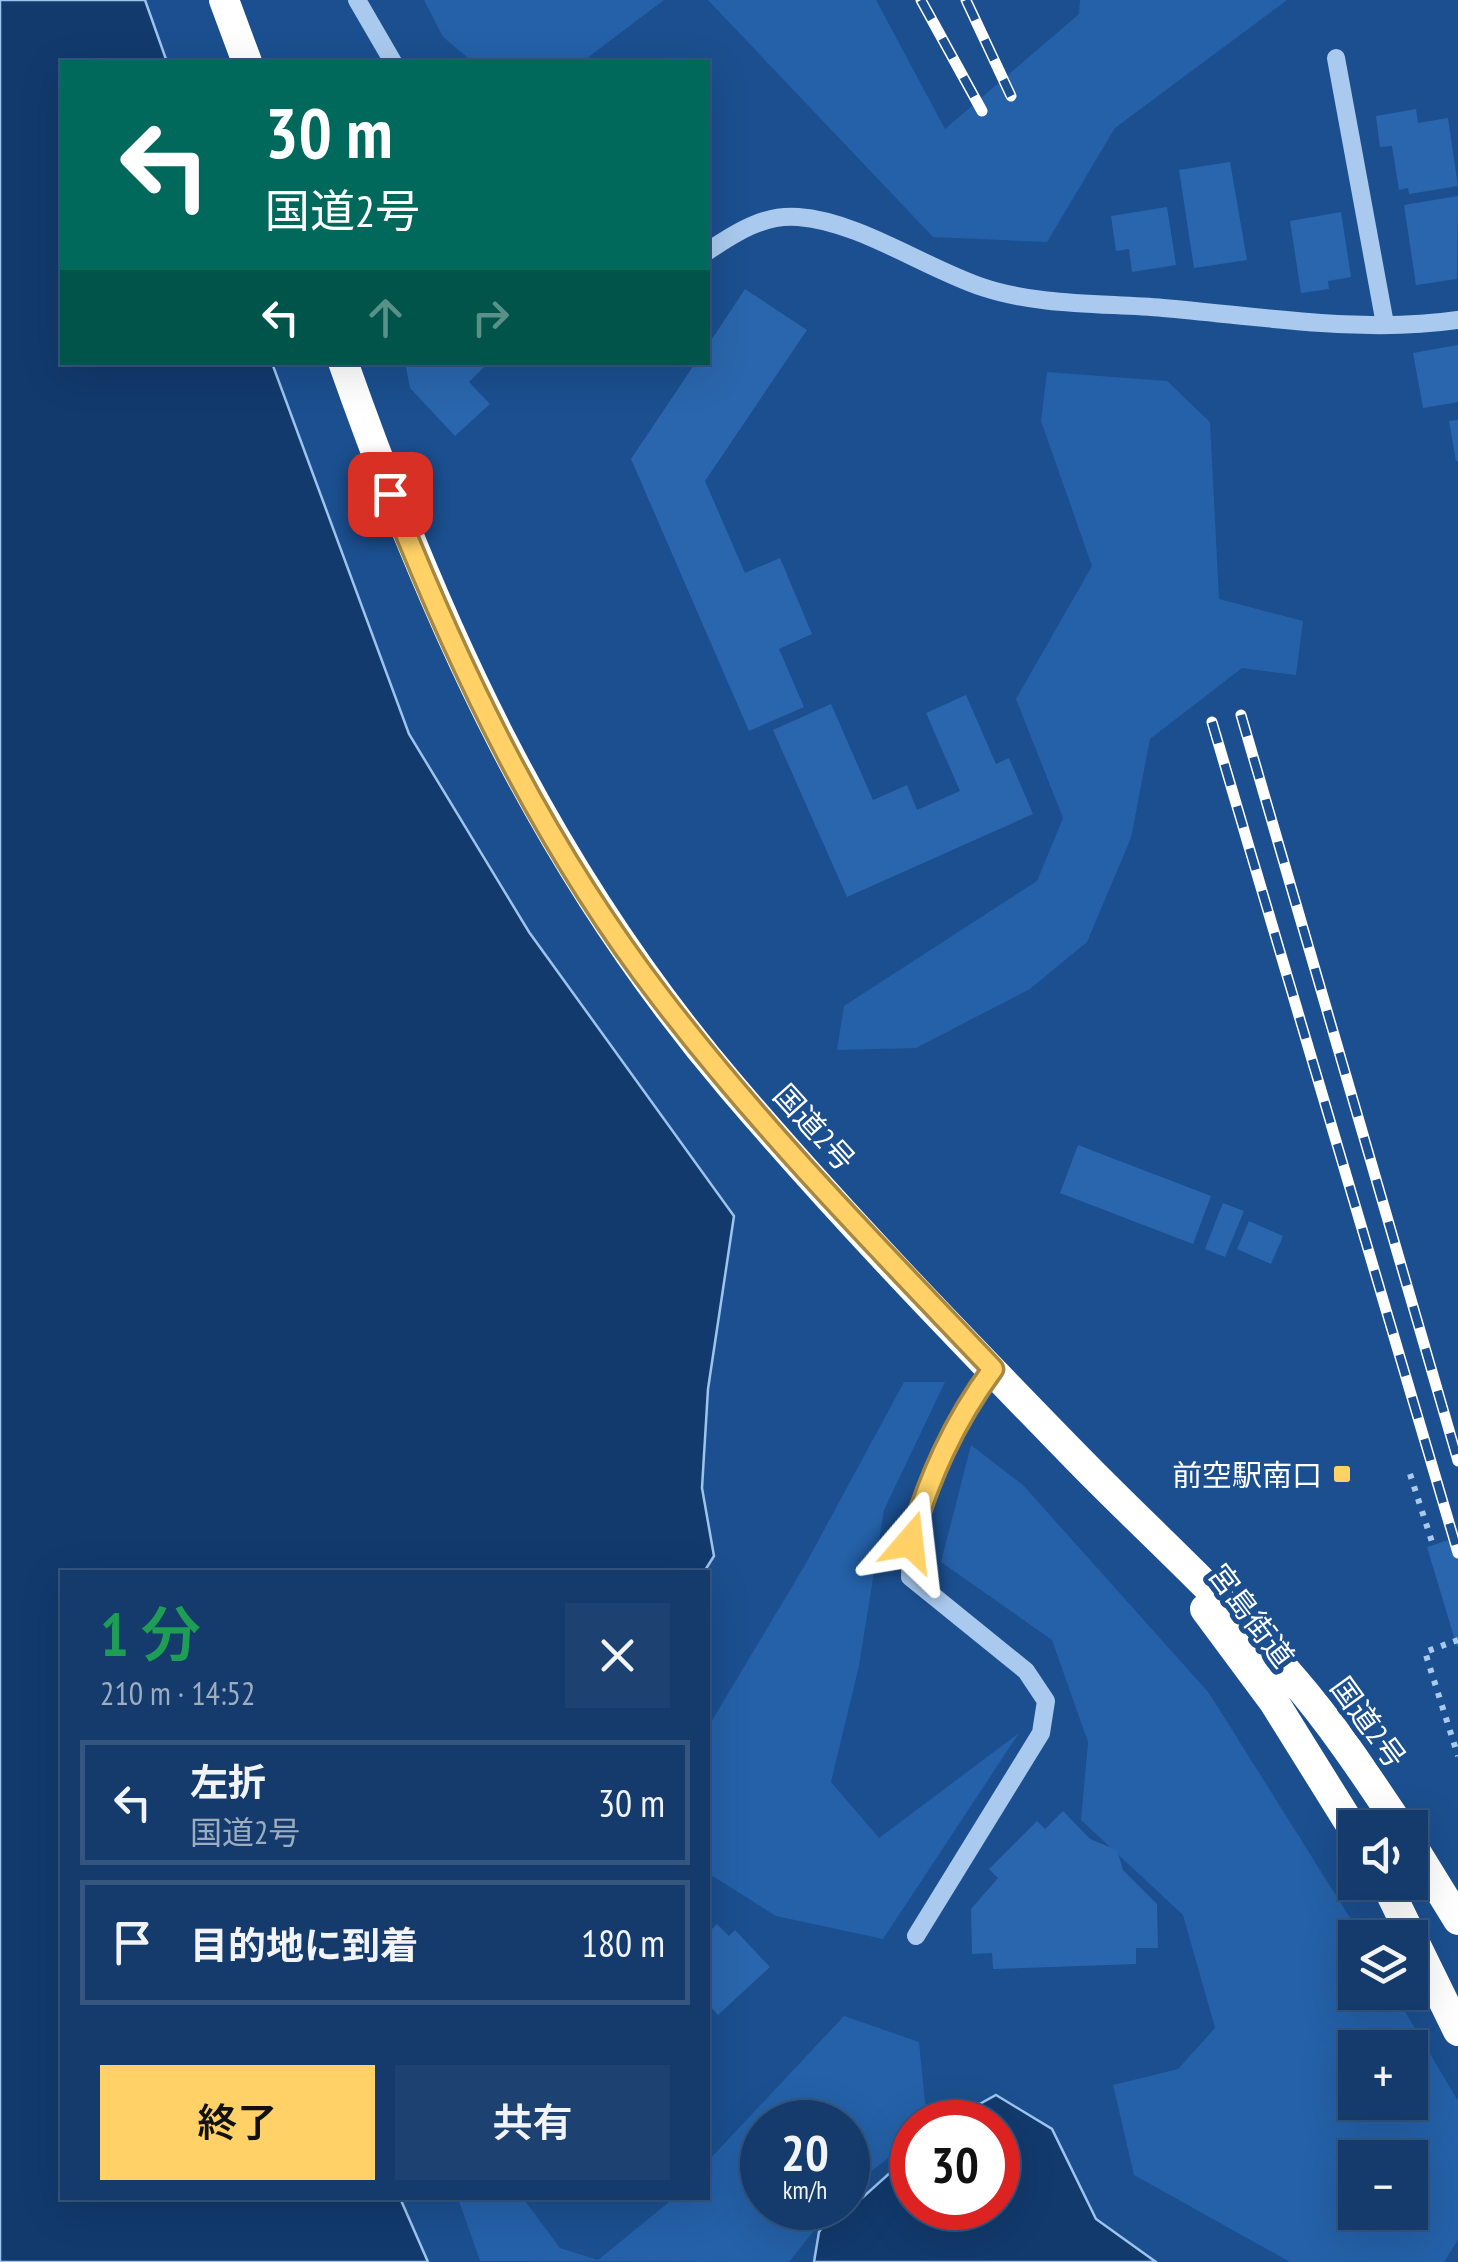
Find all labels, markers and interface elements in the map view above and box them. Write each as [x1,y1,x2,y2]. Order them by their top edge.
text: 30 m [265,87,393,177]
icon: left [100,100,230,230]
text: 国道2号 [265,181,420,239]
icon: left [253,290,308,345]
icon: ahead [358,290,413,345]
icon: right [463,290,518,345]
pin [348,452,433,537]
icon: arrive [363,467,418,522]
street label: 国道2号 [766,1075,864,1179]
place label: 前空駅南口 [1172,1455,1322,1494]
marker: 前空駅南口 [1331,1463,1353,1485]
position arrow [858,1490,962,1594]
street label: 宮島街道 [1200,1555,1304,1675]
text: 1 分 [100,1595,201,1673]
button: close [565,1603,670,1708]
street label: 国道2号 [1323,1669,1415,1775]
text: 210 m · 14:52 [100,1672,255,1714]
text: 左折 [190,1757,266,1806]
icon: left [105,1775,160,1830]
text: 30 m [598,1778,665,1827]
map controls [1338,1810,1428,2230]
button: sound [1338,1810,1428,1900]
text: 国道2号 [190,1811,300,1853]
icon: arrive [105,1915,160,1970]
text: 180 m [581,1918,665,1967]
text: 目的地に到着 [190,1920,418,1969]
button: layers [1338,1920,1428,2010]
button: + [1338,2030,1428,2120]
button: 終了 [100,2065,375,2180]
button: 共有 [395,2065,670,2180]
speed limit sign: 30 [890,2100,1020,2230]
text: 20 [781,2120,829,2185]
button: − [1338,2140,1428,2230]
text: km/h [783,2174,827,2206]

